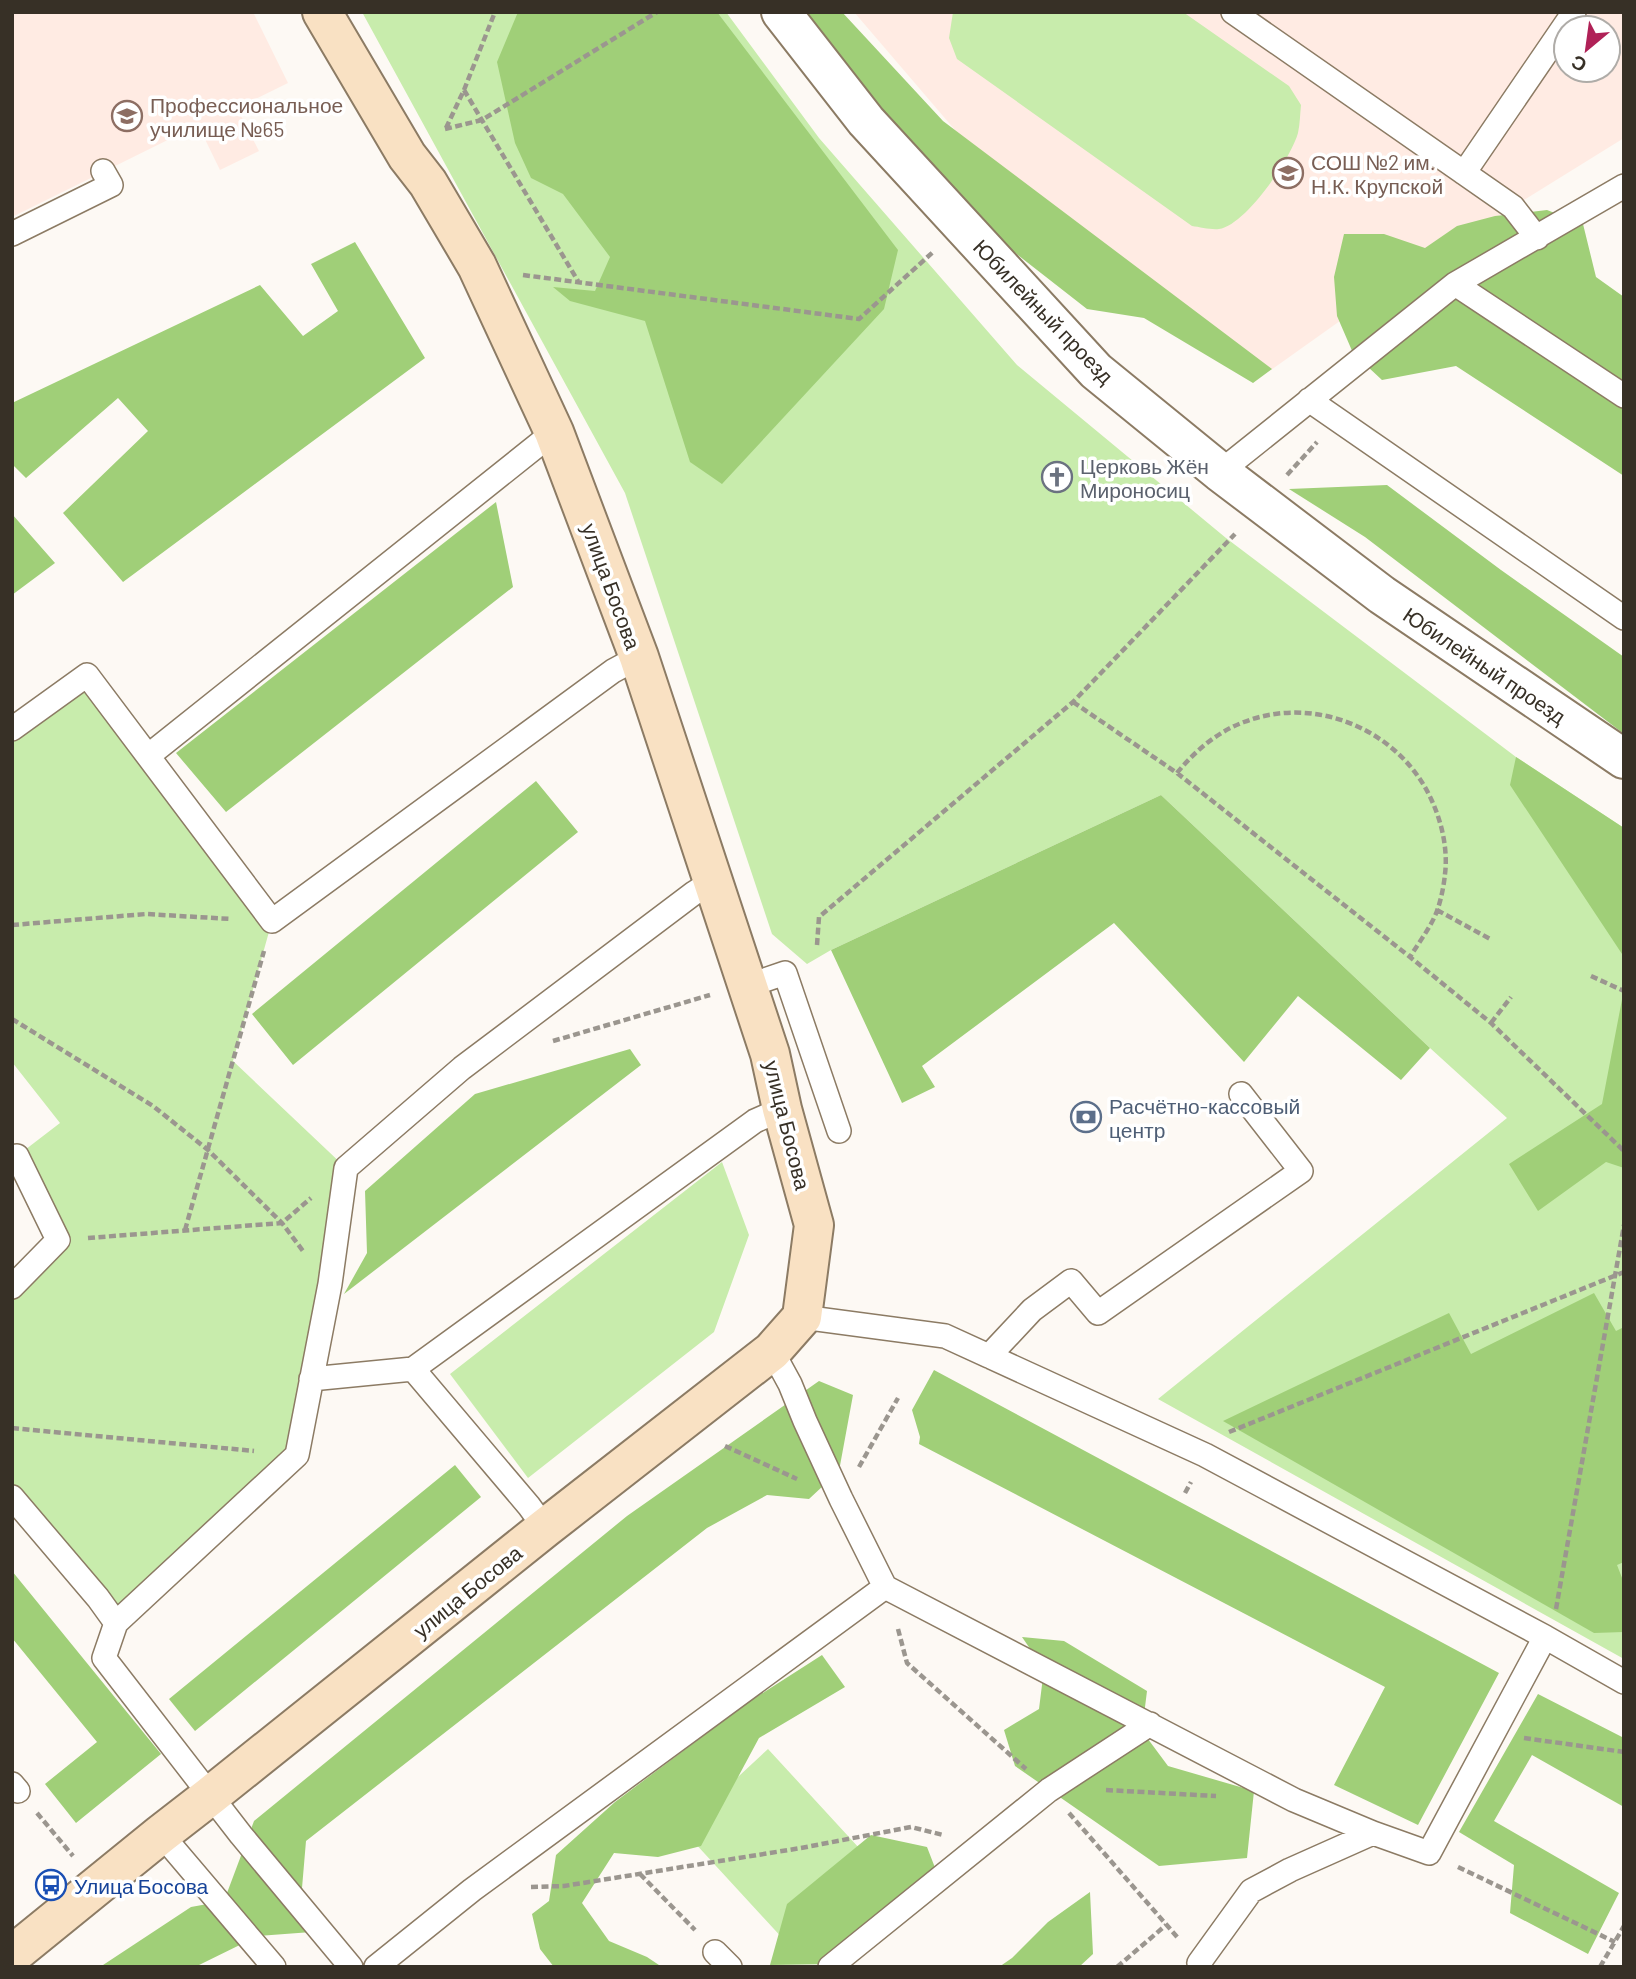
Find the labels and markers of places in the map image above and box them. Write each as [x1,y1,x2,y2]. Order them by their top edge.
place label: Профессиональное училище №65 [150,92,343,141]
school or university icon: Профессиональное училище №65 [110,99,144,133]
place label: СОШ №2 им. Н.К. Крупской [1311,149,1443,198]
school or university icon: СОШ №2 им. Н.К. Крупской [1271,156,1305,190]
place label: Церковь Жён Мироносиц [1080,453,1209,502]
church icon: Церковь Жён Мироносиц [1040,460,1074,494]
place label: Расчётно-кассовый центр [1109,1093,1300,1142]
bank icon: Расчётно-кассовый центр [1069,1100,1103,1134]
bus stop icon: Улица Босова [34,1868,68,1902]
place label: Улица Босова [74,1873,209,1898]

